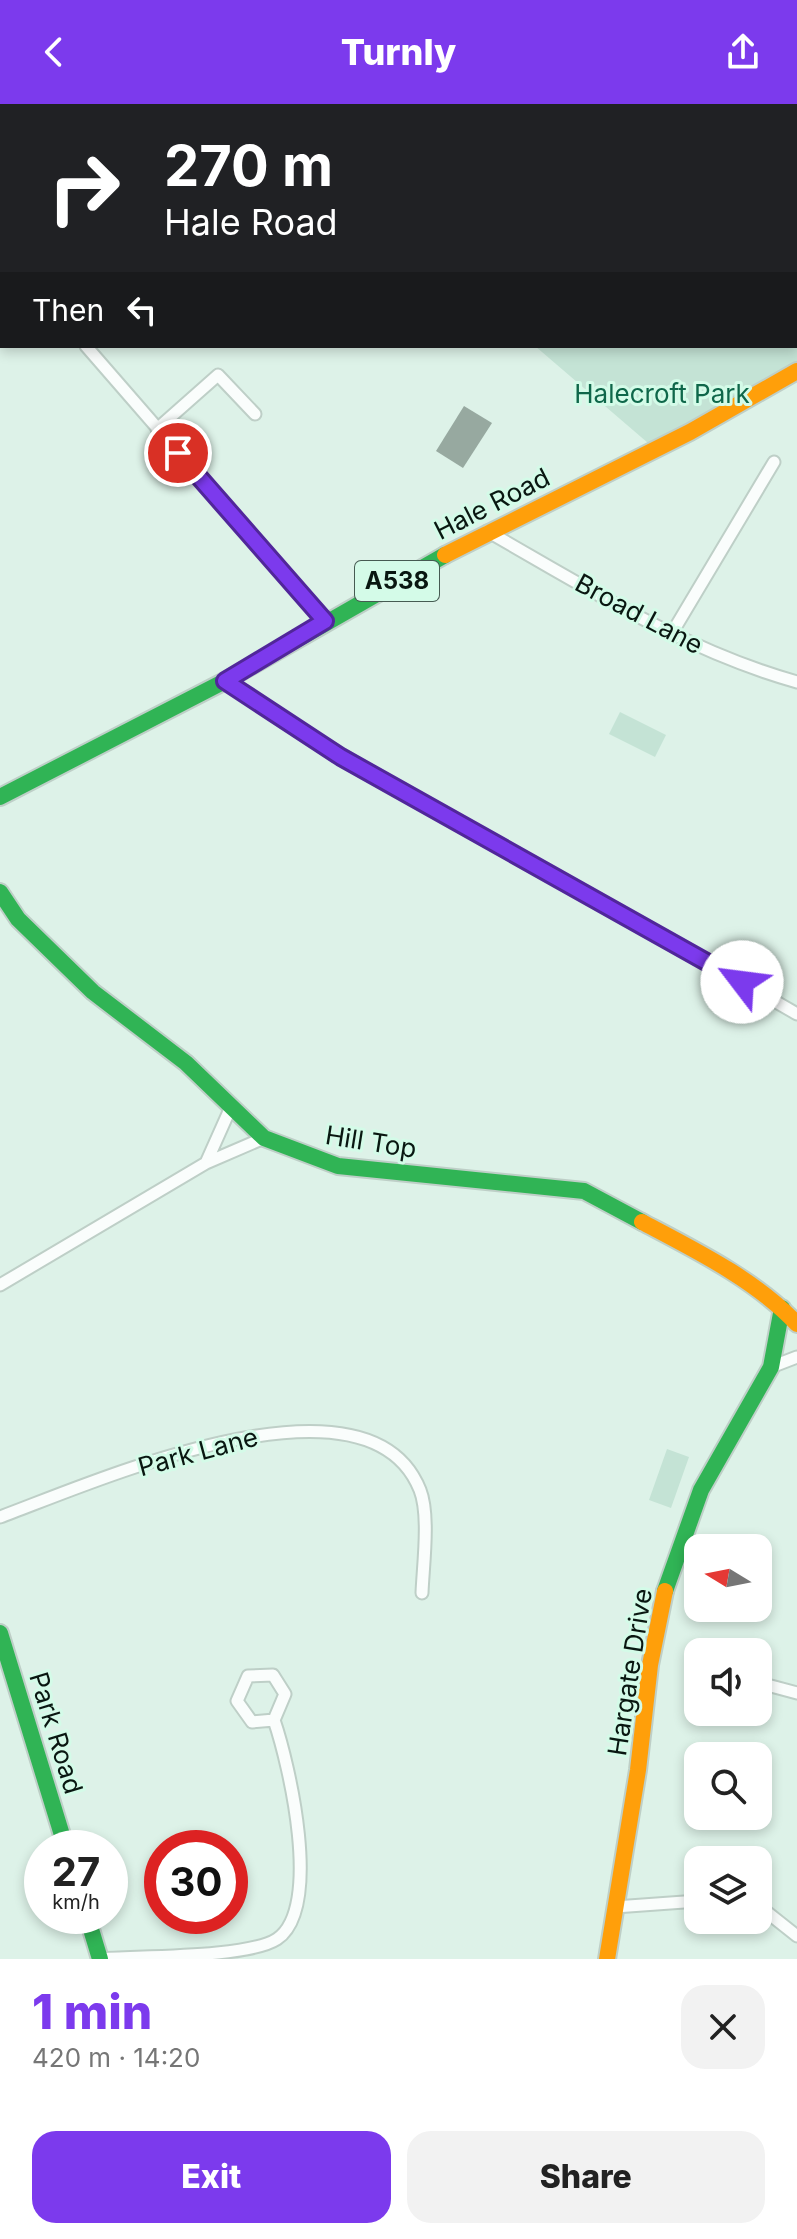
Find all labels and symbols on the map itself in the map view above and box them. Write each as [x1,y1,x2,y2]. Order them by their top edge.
park label: Halecroft Park [574,378,750,409]
pin [144,419,212,487]
street label: Hale Road [429,461,555,546]
road number: A538 [355,561,439,601]
street label: Broad Lane [570,567,708,660]
position arrow [700,940,784,1024]
street label: Hill Top [323,1119,419,1164]
street label: Park Lane [135,1421,261,1482]
north arrow [684,1534,772,1622]
street label: Hargate Drive [601,1586,658,1758]
street label: Park Road [23,1668,90,1797]
speed limit sign: 30 [144,1830,248,1934]

